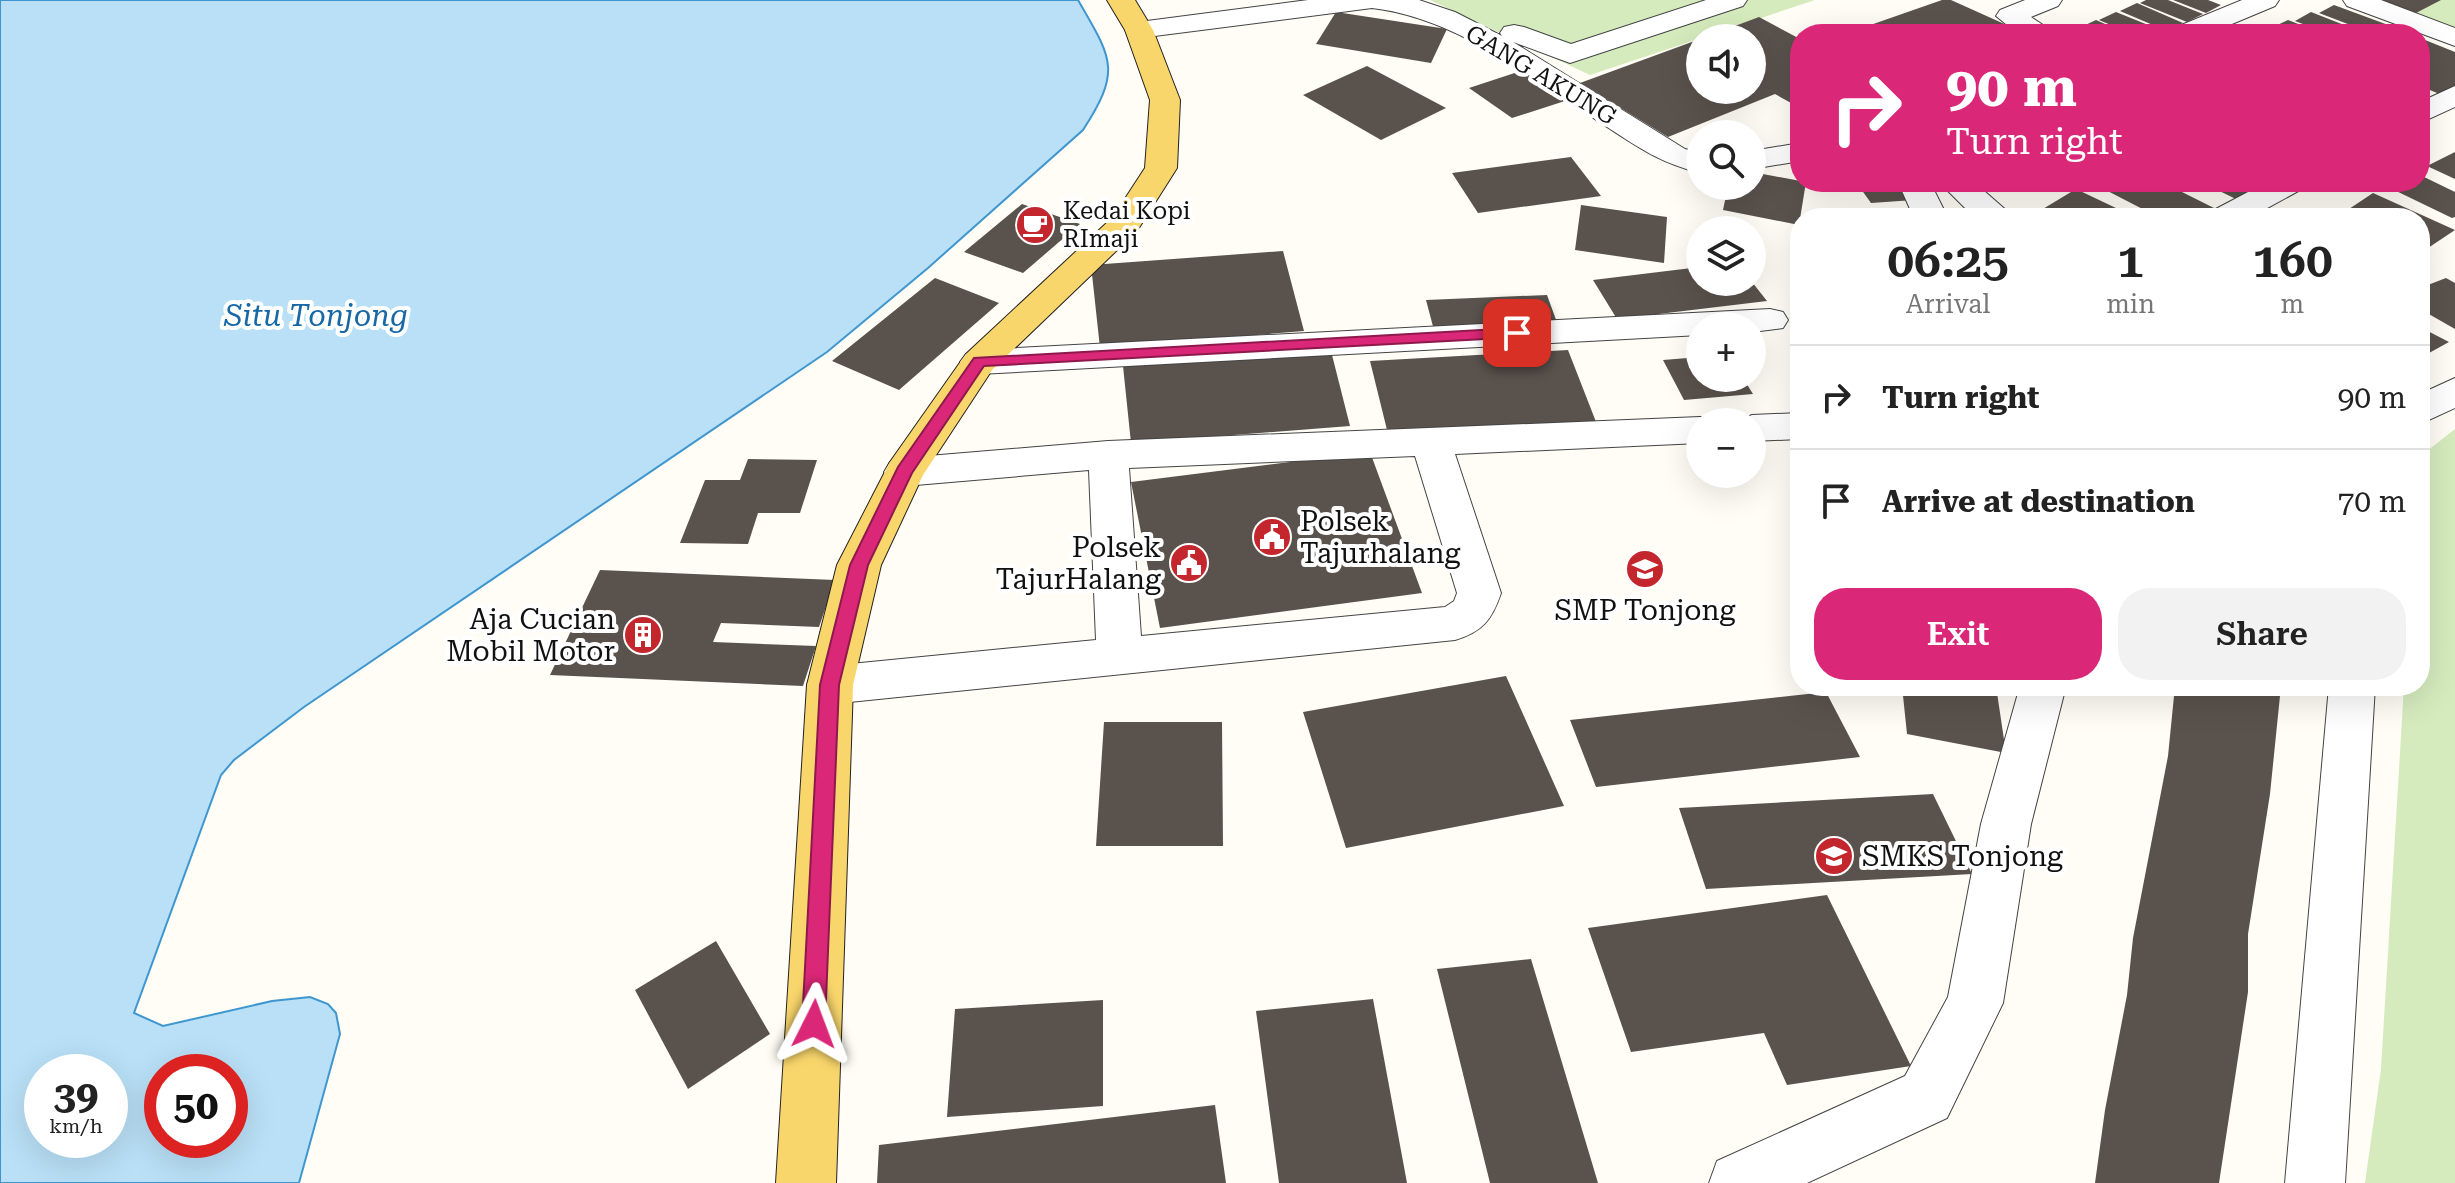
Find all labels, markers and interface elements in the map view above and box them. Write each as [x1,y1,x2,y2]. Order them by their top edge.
street label: GANG AKUNG [1461,19,1622,131]
map controls [1686,24,1766,488]
button: sound [1686,24,1766,104]
text: 90 m [1946,54,2077,120]
icon: right [1814,56,1918,160]
button: search [1686,120,1766,200]
text: Turn right [1946,121,2123,163]
place label: Kedai Kopi RImaji [1063,197,1191,253]
cafe icon: Kedai Kopi RImaji [1014,204,1056,246]
button: layers [1686,216,1766,296]
text: 06:25 [1887,233,2009,289]
text: 1 [2117,233,2144,289]
text: 160 [2252,233,2333,289]
text: Arrival [1906,289,1990,319]
text: min [2106,289,2155,319]
text: m [2281,289,2304,319]
water label: Situ Tonjong [223,298,408,333]
pin [1483,299,1551,367]
icon: arrive [1495,311,1539,355]
button: + [1686,312,1766,392]
icon: right [1814,375,1858,419]
text: Turn right [1882,380,2039,415]
text: 90 m [2337,380,2406,415]
button: − [1686,408,1766,488]
icon: arrive [1814,479,1858,523]
text: Arrive at destination [1882,484,2195,519]
text: 70 m [2337,484,2406,519]
place label: Polsek Tajurhalang [1300,505,1461,570]
public building icon: Polsek Tajurhalang [1251,516,1293,558]
place label: Polsek TajurHalang [996,531,1161,596]
public building icon: Polsek TajurHalang [1168,542,1210,584]
school or university icon: SMP Tonjong [1624,548,1666,590]
button: Exit [1814,588,2102,680]
button: Share [2118,588,2406,680]
place label: SMP Tonjong [1555,594,1736,627]
place label: Aja Cucian Mobil Motor [446,603,615,668]
building icon: Aja Cucian Mobil Motor [622,614,664,656]
school or university icon: SMKS Tonjong [1813,835,1855,877]
place label: SMKS Tonjong [1862,840,2063,873]
position arrow [772,982,856,1066]
speed limit sign: 50 [144,1054,248,1158]
text: 39 [54,1072,98,1119]
text: km/h [49,1114,103,1138]

